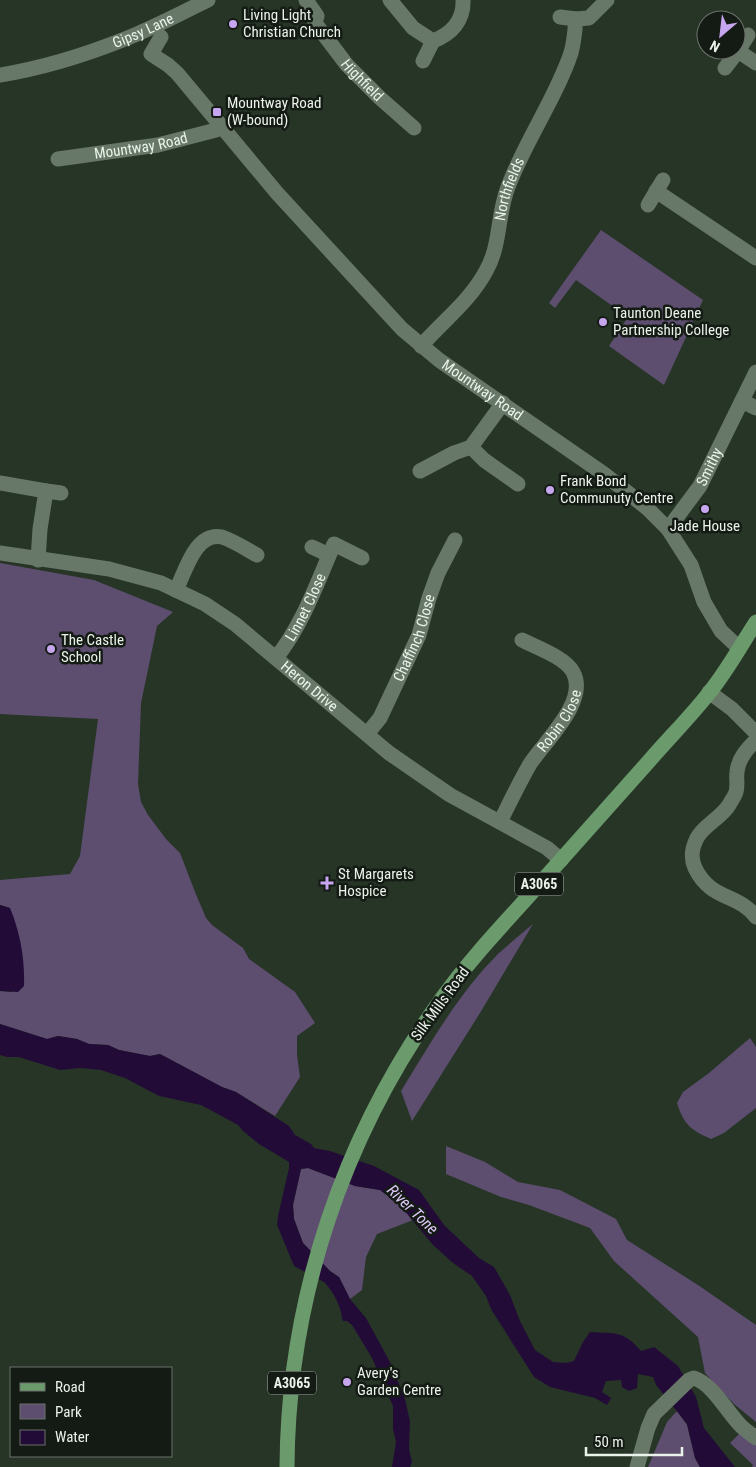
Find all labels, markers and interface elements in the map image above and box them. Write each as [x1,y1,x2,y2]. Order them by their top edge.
place label: Living Light Christian Church [243,6,341,41]
street label: Gipsy Lane [110,9,176,52]
north arrow [696,10,746,60]
marker: Living Light Christian Church [227,18,239,30]
text: N [707,37,722,56]
street label: Highfield [337,56,387,105]
place label: Mountway Road (W-bound) [227,94,321,129]
marker: Mountway Road (W-bound) [211,106,223,118]
street label: Mountway Road [93,129,190,163]
street label: Northfields [491,155,528,222]
place label: Taunton Deane Partnership College [613,304,729,339]
marker: Taunton Deane Partnership College [597,316,609,328]
street label: Mountway Road [438,356,526,424]
street label: Smithy [692,445,726,489]
place label: Frank Bond Communuty Centre [560,472,673,507]
marker: Frank Bond Communuty Centre [544,484,556,496]
marker: Jade House [699,503,711,515]
place label: Jade House [670,517,740,535]
street label: Linnet Close [281,571,330,645]
street label: Chaffinch Close [389,592,439,685]
place label: The Castle School [61,631,124,666]
marker: The Castle School [45,643,57,655]
street label: Heron Drive [277,657,342,715]
street label: Robin Close [533,688,585,756]
place label: St Margarets Hospice [338,865,414,900]
road number: A3065 [515,872,563,896]
marker: St Margarets Hospice [320,876,334,890]
street label: Silk Mills Road [407,964,473,1044]
water label: River Tone [383,1180,442,1238]
place label: Avery's Garden Centre [357,1364,441,1399]
legend [10,1367,172,1457]
road number: A3065 [268,1372,316,1395]
marker: Avery's Garden Centre [341,1376,353,1388]
text: Road [55,1378,85,1396]
text: Park [55,1403,82,1421]
scale bar [586,1424,682,1456]
text: Water [55,1428,90,1446]
text: 50 m [594,1433,624,1451]

